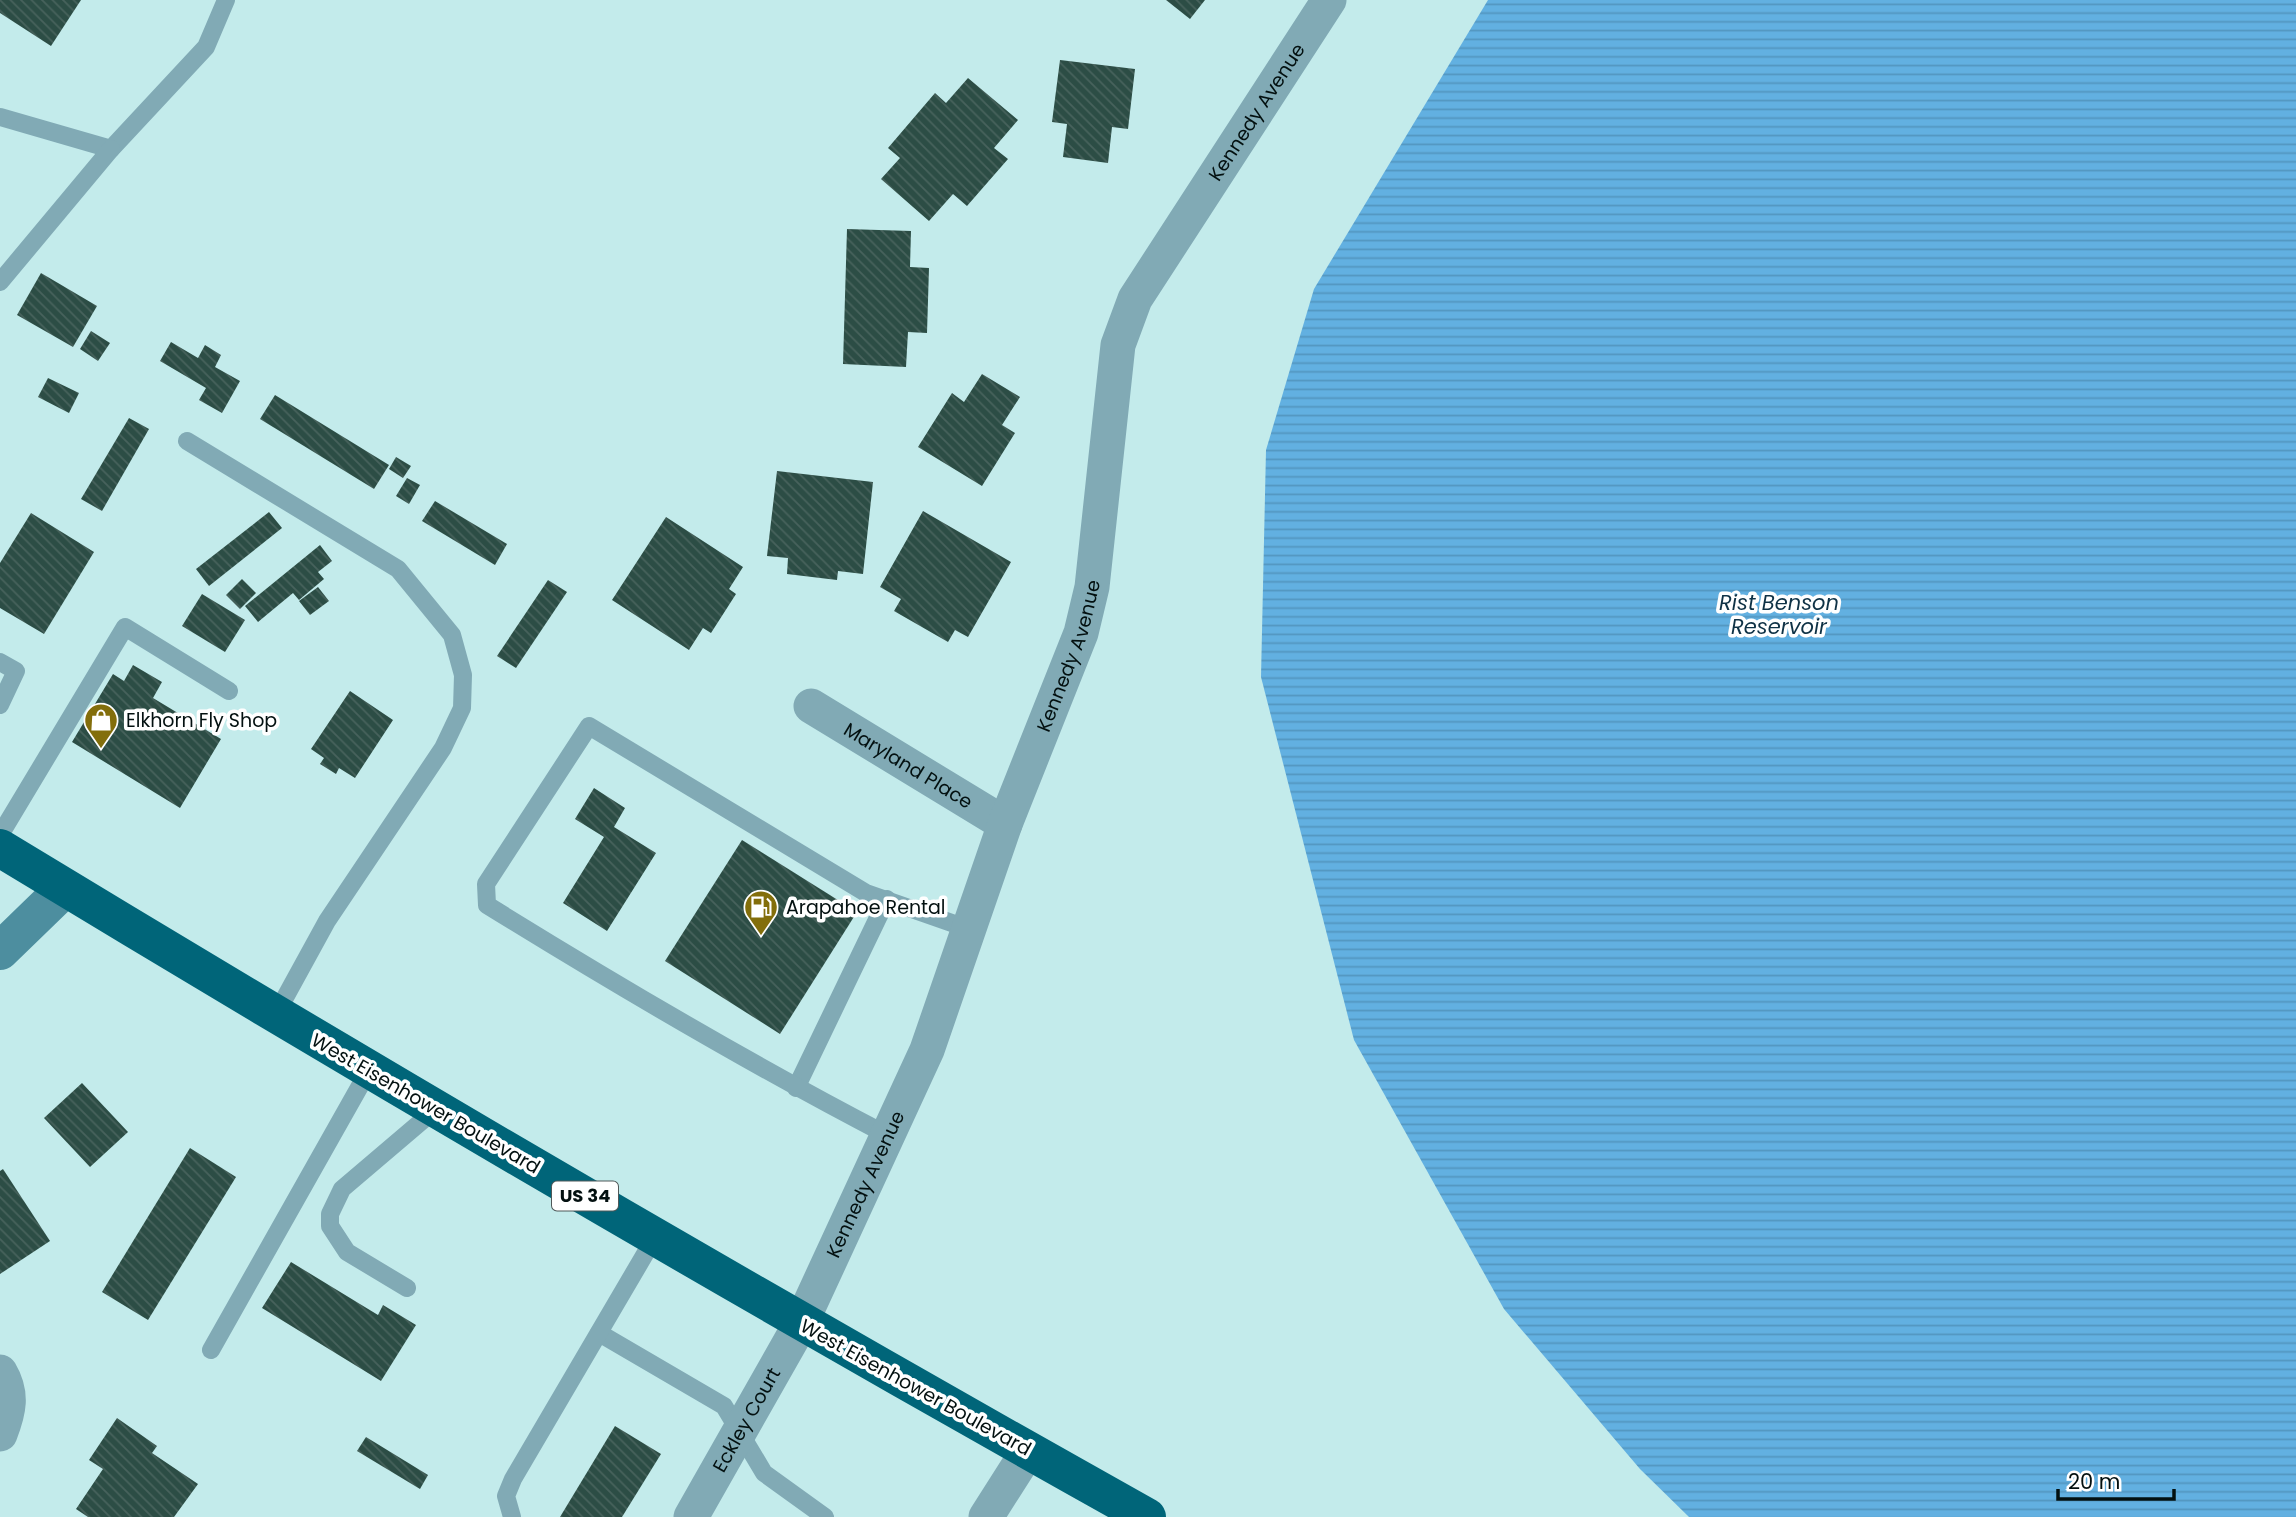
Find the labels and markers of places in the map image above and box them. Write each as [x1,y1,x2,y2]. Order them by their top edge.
shop icon: Elkhorn Fly Shop [82,701,120,750]
place label: Elkhorn Fly Shop [126,707,277,734]
fuel station icon: Arapahoe Rental [742,888,780,937]
place label: Arapahoe Rental [786,894,946,921]

